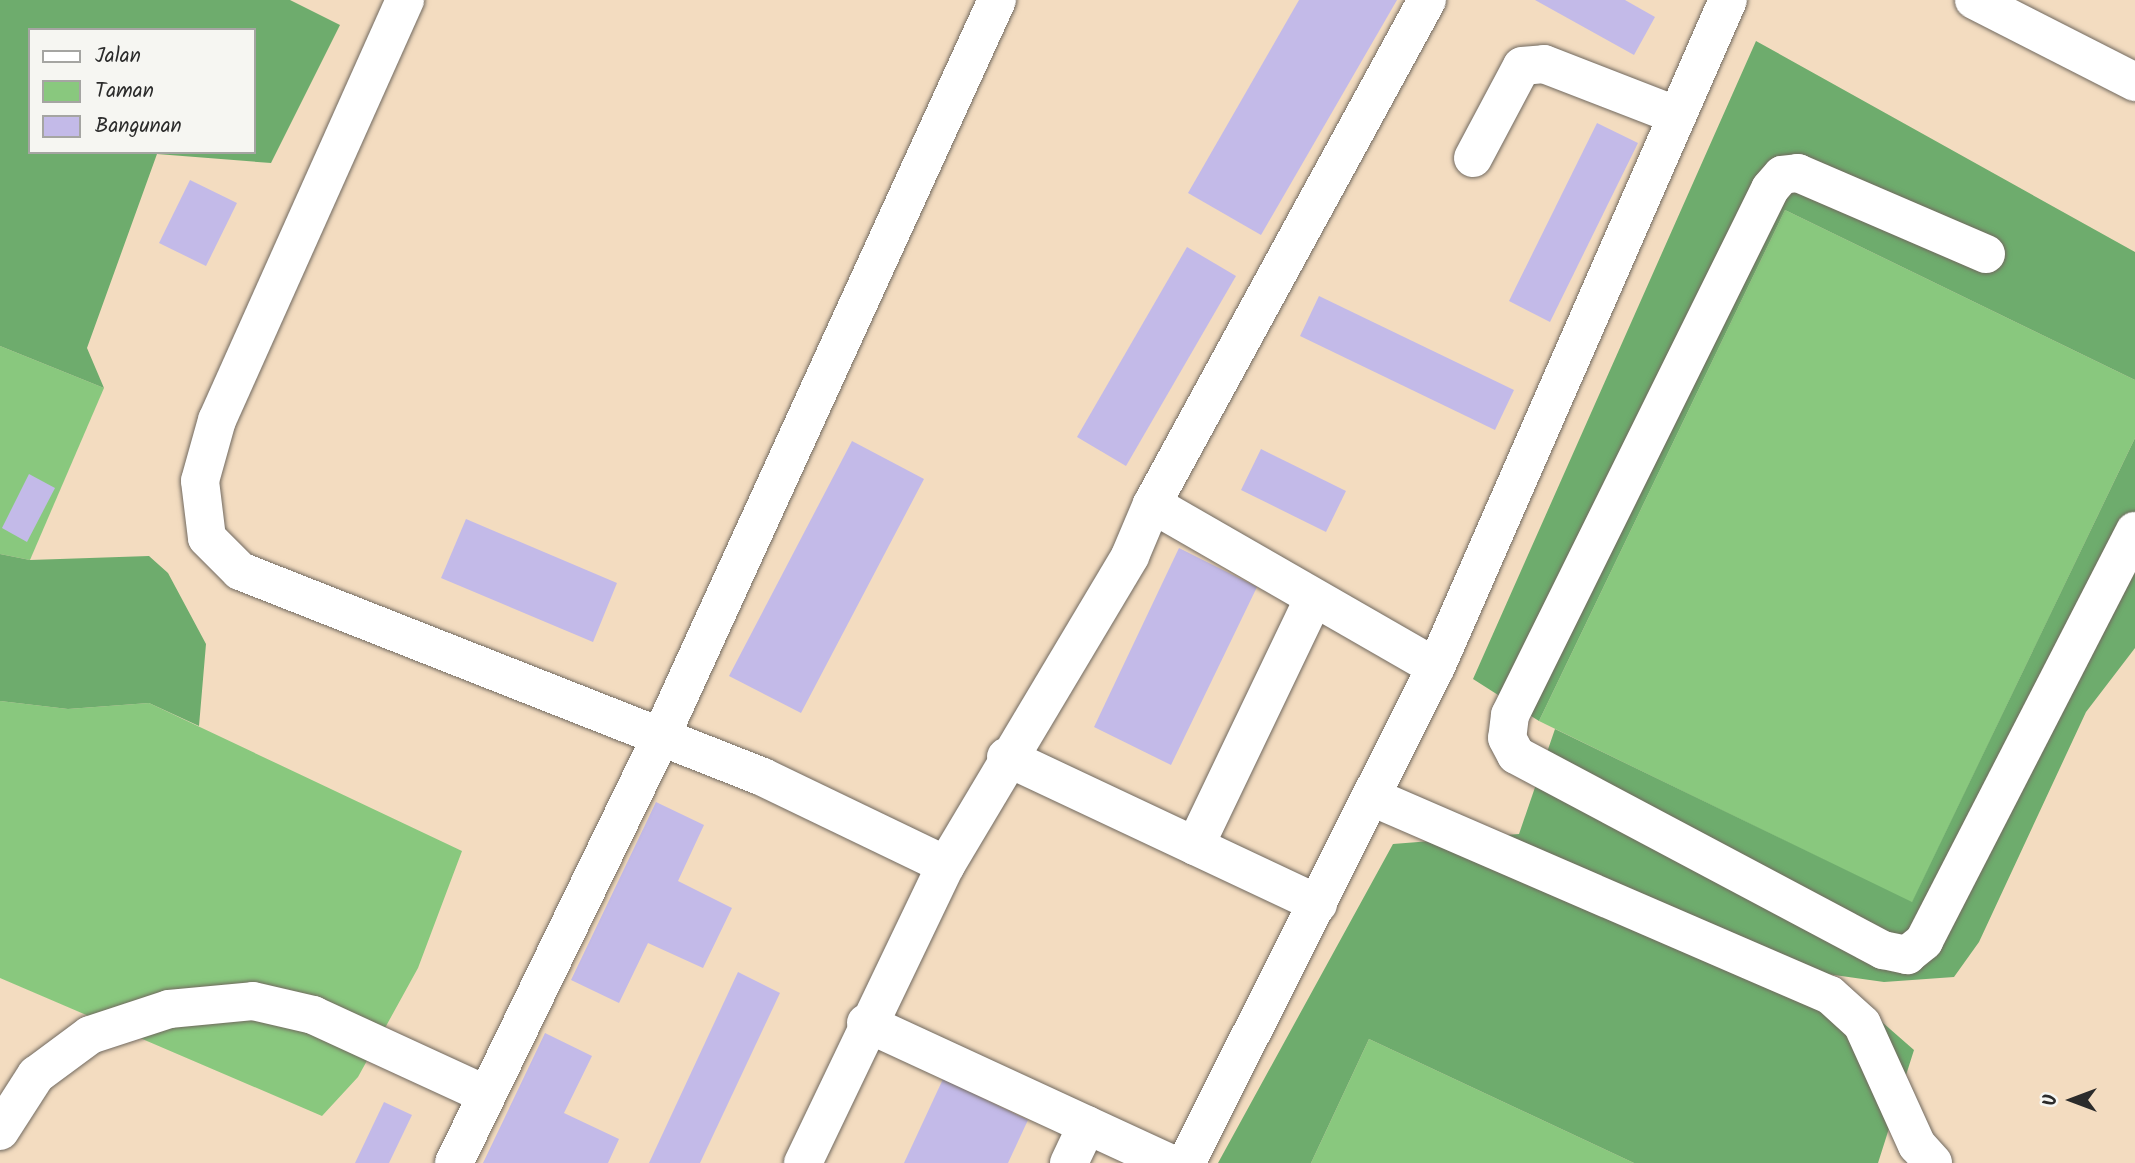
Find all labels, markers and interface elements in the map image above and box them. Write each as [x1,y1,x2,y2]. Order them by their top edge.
legend [28,28,256,154]
text: Jalan [95,40,141,73]
text: Taman [95,75,154,108]
text: Bangunan [95,110,182,143]
north arrow [2037,1065,2107,1135]
text: U [2036,1094,2066,1106]

